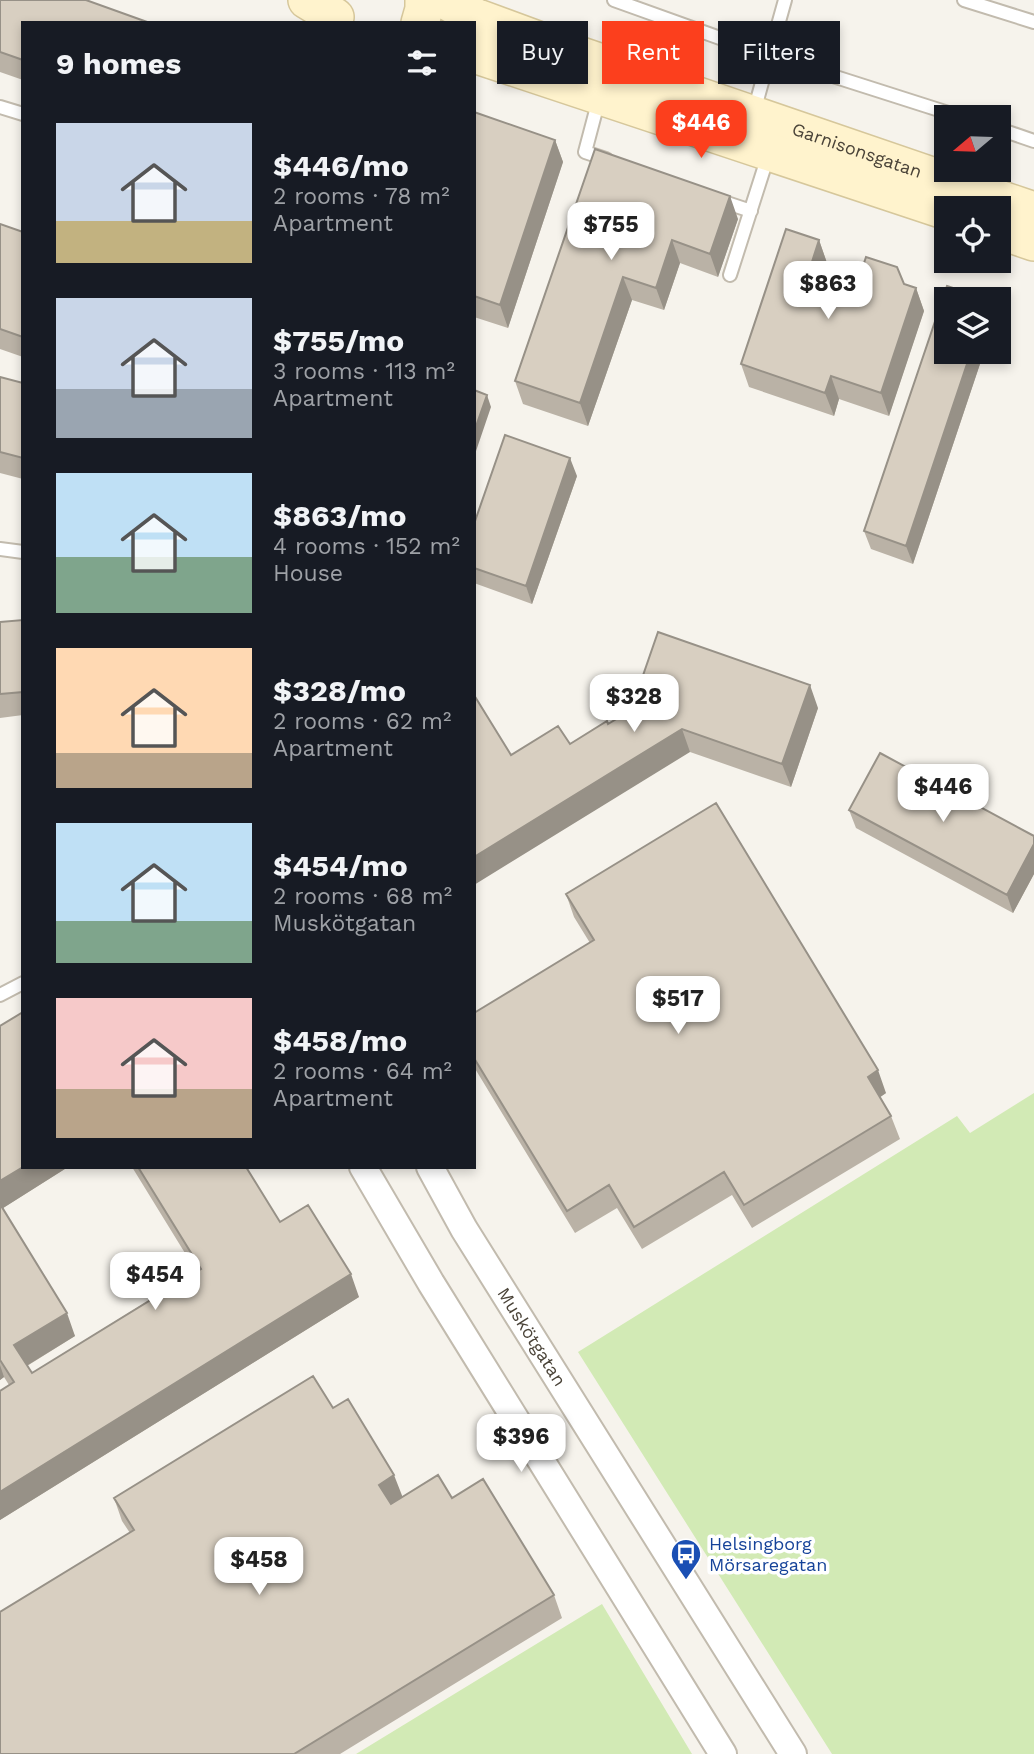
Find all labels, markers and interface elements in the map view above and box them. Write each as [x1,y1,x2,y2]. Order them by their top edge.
chip: Buy [497,21,588,84]
chip: Rent [602,21,704,84]
chip: Filters [718,21,840,84]
icon: filters [403,44,441,82]
text: 9 homes [56,46,181,81]
pin: $446 [660,100,742,160]
north arrow [934,105,1012,182]
map controls [934,105,1011,364]
text: $446 [672,109,730,136]
street label: Garnisonsgatan [789,118,925,182]
text: $446/mo [273,148,409,183]
icon: home [112,151,196,235]
text: 2 rooms · 78 m² [273,183,450,210]
button: locate [934,196,1011,273]
pin: $755 [570,202,652,262]
text: Apartment [273,210,393,237]
text: $755 [583,211,639,238]
pin: $863 [787,262,869,321]
text: $863 [800,270,856,297]
button: layers [934,287,1011,364]
text: $755/mo [273,323,404,358]
icon: home [112,326,196,410]
text: 3 rooms · 113 m² [273,358,455,385]
text: Apartment [273,385,393,412]
text: $863/mo [273,498,407,533]
icon: home [112,501,196,585]
text: 4 rooms · 152 m² [273,533,460,560]
text: House [273,560,343,587]
text: $328/mo [273,673,406,708]
pin: $328 [593,674,675,734]
icon: home [112,676,196,760]
text: $328 [606,683,662,710]
text: 2 rooms · 62 m² [273,708,451,735]
text: Apartment [273,735,393,762]
pin: $446 [902,764,984,824]
text: $446 [914,773,972,800]
text: $454/mo [273,848,408,883]
icon: home [112,851,196,935]
text: 2 rooms · 68 m² [273,883,452,910]
text: Muskötgatan [273,910,416,937]
pin: $517 [637,976,719,1036]
text: $517 [652,985,704,1012]
text: $458/mo [273,1023,407,1058]
icon: home [112,1026,196,1110]
text: 2 rooms · 64 m² [273,1058,452,1085]
text: Apartment [273,1085,393,1112]
pin: $454 [114,1252,196,1312]
text: $454 [126,1261,184,1288]
street label: Muskötgatan [493,1283,571,1390]
pin: $396 [480,1414,562,1474]
text: $396 [493,1423,549,1450]
place label: Helsingborg Mörsaregatan [709,1533,827,1575]
bus stop icon: Helsingborg Mörsaregatan [669,1537,703,1581]
pin: $458 [218,1538,300,1597]
text: $458 [230,1546,288,1573]

